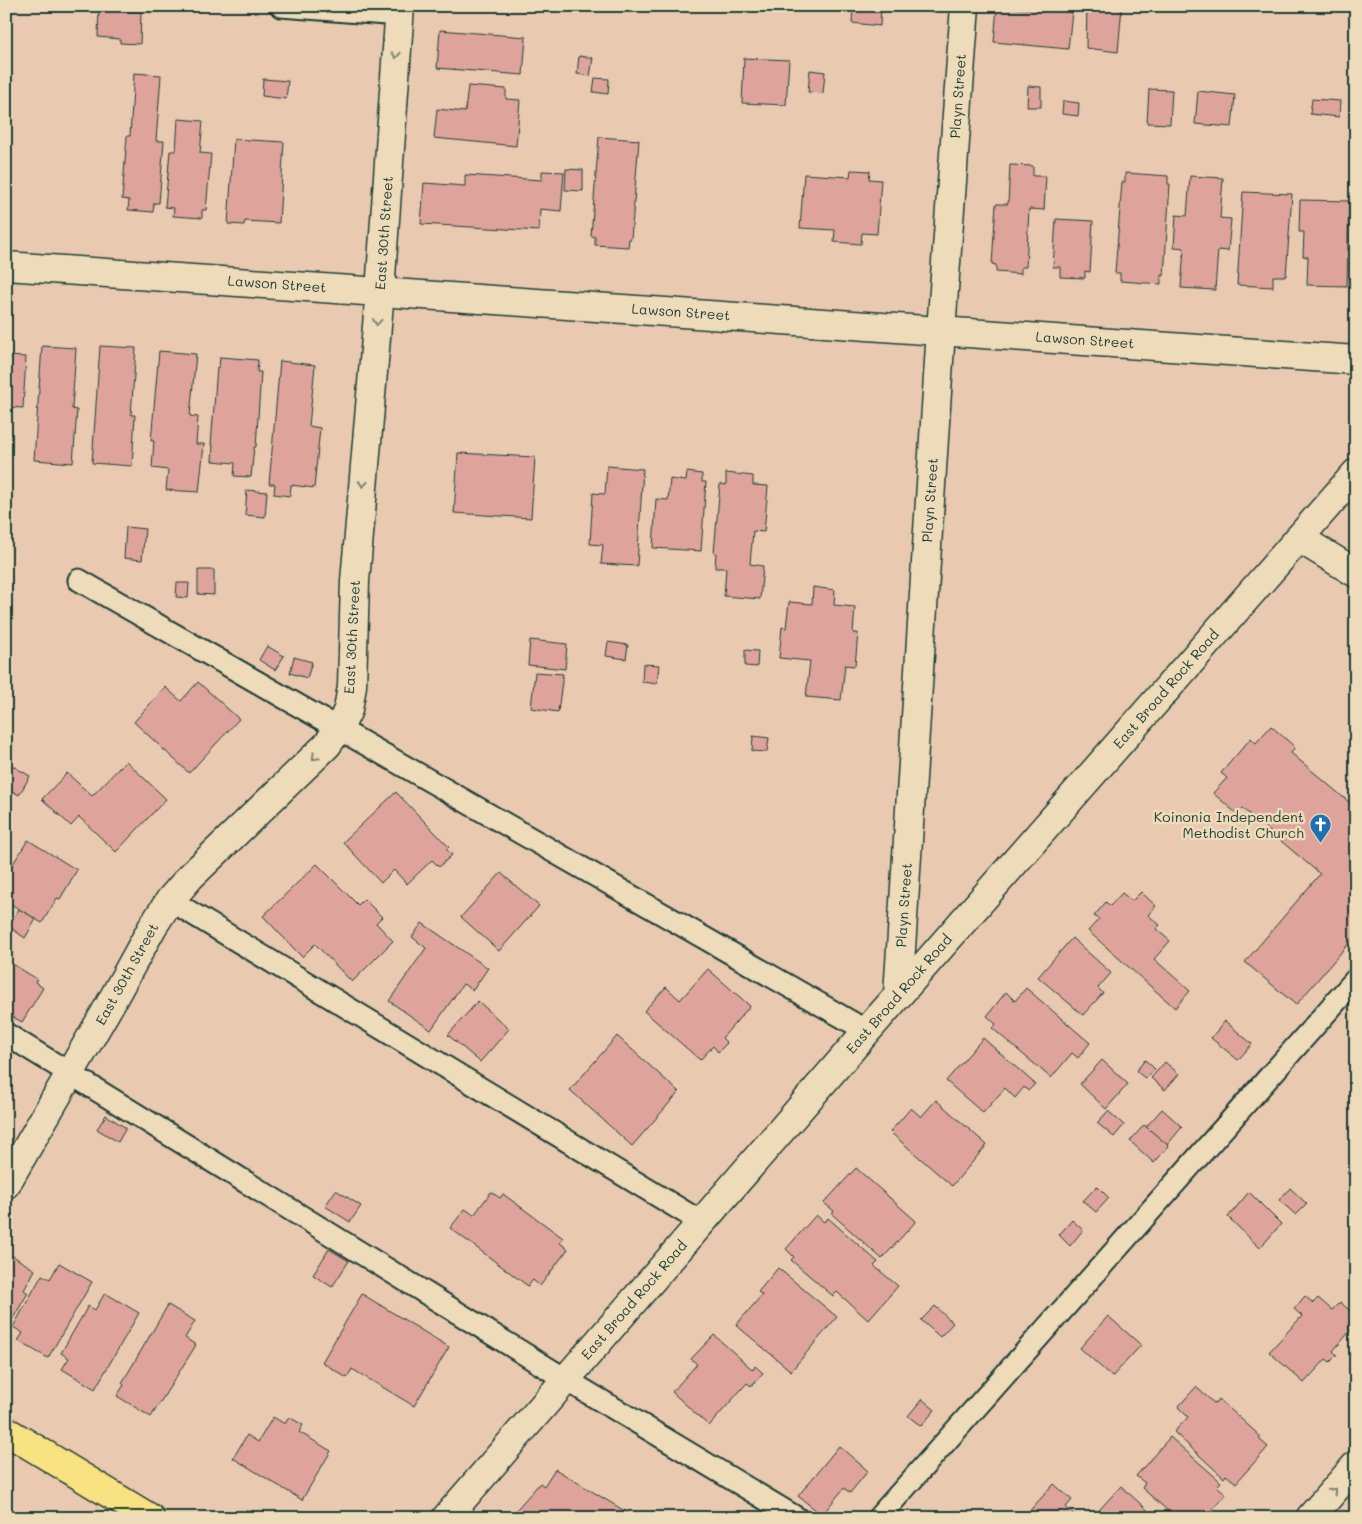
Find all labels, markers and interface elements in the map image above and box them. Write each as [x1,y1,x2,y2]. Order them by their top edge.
one-way arrow [391,51,402,59]
street label: Playn Street [945,53,970,139]
street label: East 30th Street [370,175,397,291]
street label: Lawson Street [227,271,327,296]
street label: Lawson Street [631,299,731,324]
one-way arrow [372,318,383,326]
street label: Lawson Street [1035,327,1135,352]
street label: Playn Street [917,457,942,543]
one-way arrow [358,480,369,488]
street label: East 30th Street [339,579,364,694]
street label: East Broad Rock Road [1108,625,1223,752]
one-way arrow [312,752,321,761]
place label: Koinonia Independent Methodist Church [1154,807,1304,842]
church icon: Koinonia Independent Methodist Church [1308,813,1332,844]
street label: Playn Street [891,862,916,948]
street label: East 30th Street [91,919,163,1028]
street label: East Broad Rock Road [841,930,956,1057]
street label: East Broad Rock Road [576,1236,691,1363]
one-way arrow [1327,1488,1336,1497]

